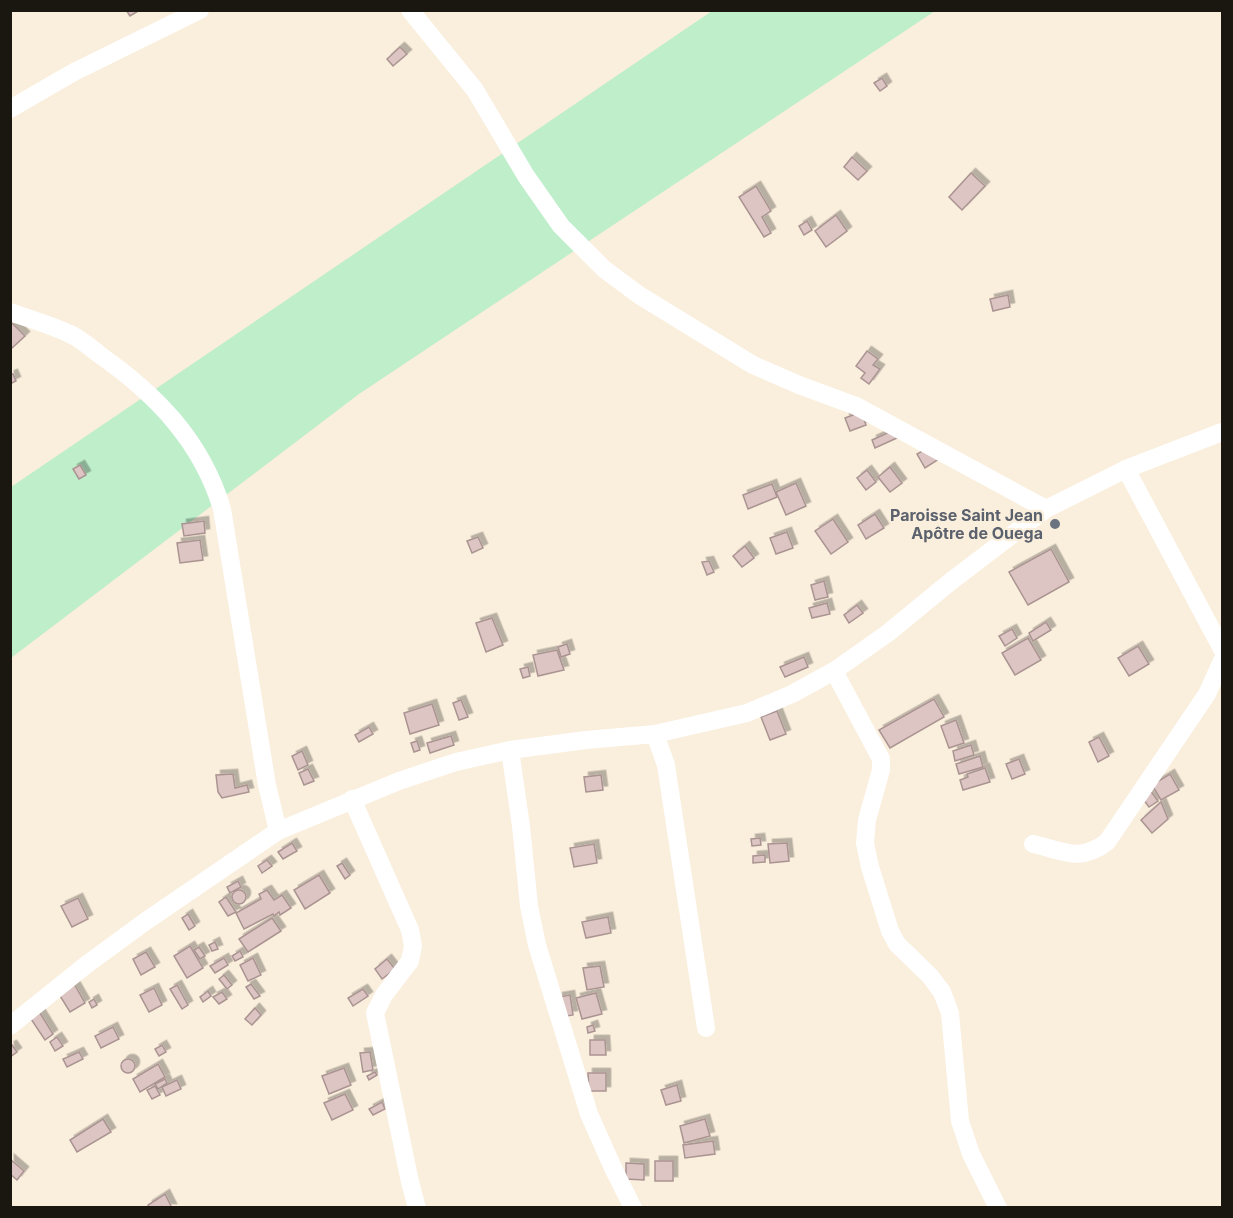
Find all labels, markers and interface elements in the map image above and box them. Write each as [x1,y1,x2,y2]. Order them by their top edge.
place label: Paroisse Saint Jean Apôtre de Ouega [890,505,1043,543]
marker: Paroisse Saint Jean Apôtre de Ouega [1048,517,1062,531]

